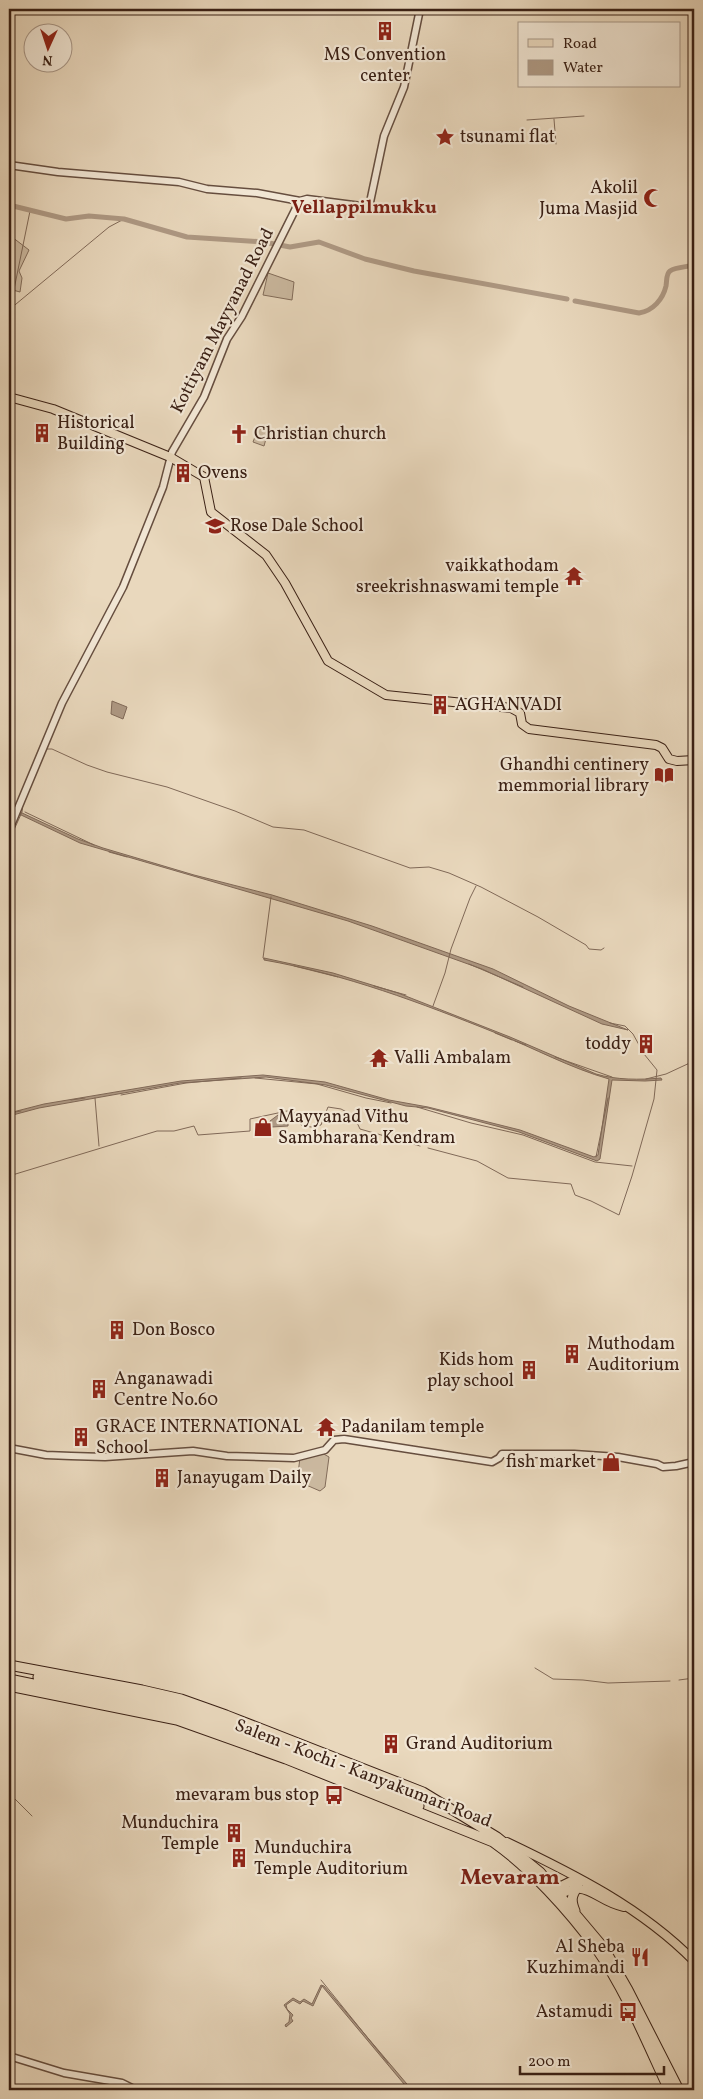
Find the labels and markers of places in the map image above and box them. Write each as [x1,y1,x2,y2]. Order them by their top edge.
building icon: MS Convention center [374,20,396,42]
place label: MS Convention center [324,43,446,89]
place label: tsunami flat [460,125,555,150]
place icon: tsunami flat [434,126,456,148]
place label: Akolil Juma Masjid [539,176,638,222]
mosque icon: Akolil Juma Masjid [642,187,664,209]
place label: Historical Building [57,411,135,457]
building icon: Historical Building [31,422,53,444]
place label: Christian church [254,422,387,447]
church icon: Christian church [228,423,250,445]
place label: Ovens [198,461,247,486]
building icon: Ovens [172,462,194,484]
place label: Rose Dale School [230,514,364,539]
school or university icon: Rose Dale School [204,515,226,537]
place label: vaikkathodam sreekrishnaswami temple [356,554,559,600]
temple icon: vaikkathodam sreekrishnaswami temple [563,565,585,587]
place label: AGHANVADI [455,693,562,718]
building icon: AGHANVADI [429,694,451,716]
place label: Ghandhi centinery memmorial library [498,753,649,799]
library icon: Ghandhi centinery memmorial library [653,764,675,786]
place label: toddy [585,1032,631,1057]
building icon: toddy [635,1033,657,1055]
place label: Valli Ambalam [394,1046,511,1071]
temple icon: Valli Ambalam [368,1047,390,1069]
place label: Mayyanad Vithu Sambharana Kendram [278,1105,455,1151]
shop icon: Mayyanad Vithu Sambharana Kendram [252,1116,274,1138]
place label: Don Bosco [132,1318,215,1343]
building icon: Don Bosco [106,1319,128,1341]
place label: Muthodam Auditorium [587,1332,680,1378]
building icon: Muthodam Auditorium [561,1343,583,1365]
place label: Kids hom play school [427,1348,514,1394]
building icon: Kids hom play school [518,1359,540,1381]
place label: Anganawadi Centre No.60 [114,1367,218,1413]
building icon: Anganawadi Centre No.60 [88,1378,110,1400]
place label: GRACE INTERNATIONAL School [96,1415,303,1461]
place label: Padanilam temple [341,1415,484,1440]
temple icon: Padanilam temple [315,1416,337,1438]
building icon: GRACE INTERNATIONAL School [70,1426,92,1448]
place label: fish market [506,1450,596,1475]
shop icon: fish market [600,1451,622,1473]
place label: Janayugam Daily [177,1466,312,1491]
building icon: Janayugam Daily [151,1467,173,1489]
place label: Grand Auditorium [406,1732,553,1757]
building icon: Grand Auditorium [380,1733,402,1755]
place label: mevaram bus stop [175,1783,319,1808]
bus stop icon: mevaram bus stop [323,1784,345,1806]
place label: Munduchira Temple [121,1811,219,1857]
building icon: Munduchira Temple [223,1822,245,1844]
place label: Munduchira Temple Auditorium [254,1836,408,1882]
building icon: Munduchira Temple Auditorium [228,1847,250,1869]
place label: Al Sheba Kuzhimandi [526,1935,625,1981]
restaurant icon: Al Sheba Kuzhimandi [629,1946,651,1968]
place label: Astamudi [536,2000,613,2025]
bus stop icon: Astamudi [617,2001,639,2023]

